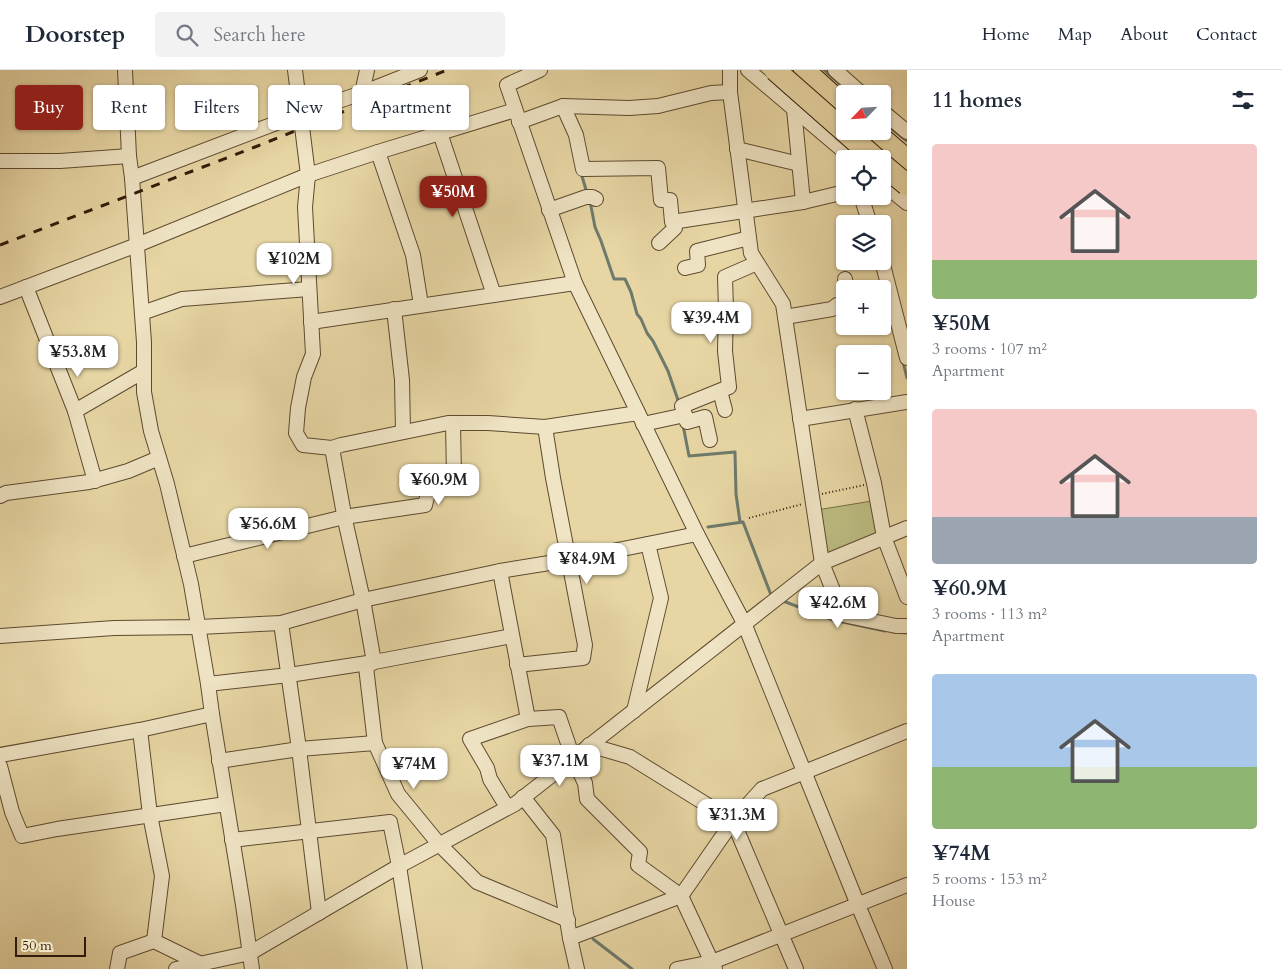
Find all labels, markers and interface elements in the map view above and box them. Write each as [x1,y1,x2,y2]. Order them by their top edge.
search box [155,12,505,57]
text: Doorstep [25,18,125,51]
icon: search [173,21,201,49]
text: Search here [213,22,306,48]
text: Home [982,22,1030,47]
text: Map [1058,22,1092,47]
text: About [1120,22,1168,47]
text: Contact [1196,22,1257,47]
chip: Buy [15,85,83,130]
chip: Rent [93,85,165,130]
chip: Filters [175,85,258,130]
chip: New [268,85,342,130]
chip: Apartment [352,85,469,130]
north arrow [836,85,891,140]
map controls [836,85,891,400]
text: 11 homes [932,86,1022,115]
icon: filters [1229,86,1257,114]
button: locate [836,150,891,205]
pin: ¥50M [423,176,483,218]
icon: home [1050,176,1140,266]
text: ¥50M [431,181,475,203]
button: layers [836,215,891,270]
pin: ¥102M [259,242,329,285]
text: ¥102M [268,248,320,270]
button: + [836,280,891,335]
pin: ¥39.4M [670,302,752,344]
text: ¥39.4M [682,307,740,329]
text: ¥50M [932,309,991,338]
pin: ¥53.8M [37,336,119,378]
text: 3 rooms · 107 m² [932,338,1047,360]
text: ¥53.8M [49,341,107,363]
button: − [836,345,891,400]
text: Apartment [932,360,1005,382]
icon: home [1050,441,1140,531]
pin: ¥60.9M [398,464,480,506]
text: ¥60.9M [410,469,468,491]
pin: ¥56.6M [227,508,309,550]
text: ¥56.6M [239,513,297,535]
pin: ¥84.9M [546,542,628,585]
text: ¥84.9M [558,548,616,570]
text: ¥60.9M [932,574,1008,603]
pin: ¥42.6M [797,586,879,629]
text: ¥42.6M [809,592,867,614]
text: 3 rooms · 113 m² [932,603,1047,625]
text: Apartment [932,625,1005,647]
icon: home [1050,706,1140,796]
pin: ¥37.1M [519,744,601,787]
pin: ¥74M [384,748,444,790]
text: ¥37.1M [531,750,589,772]
text: ¥74M [392,753,436,775]
pin: ¥31.3M [696,798,778,841]
text: ¥31.3M [708,804,766,826]
text: ¥74M [932,839,991,868]
text: 5 rooms · 153 m² [932,868,1047,890]
text: House [932,890,975,912]
scale bar [15,934,86,957]
text: 50 m [22,936,52,955]

